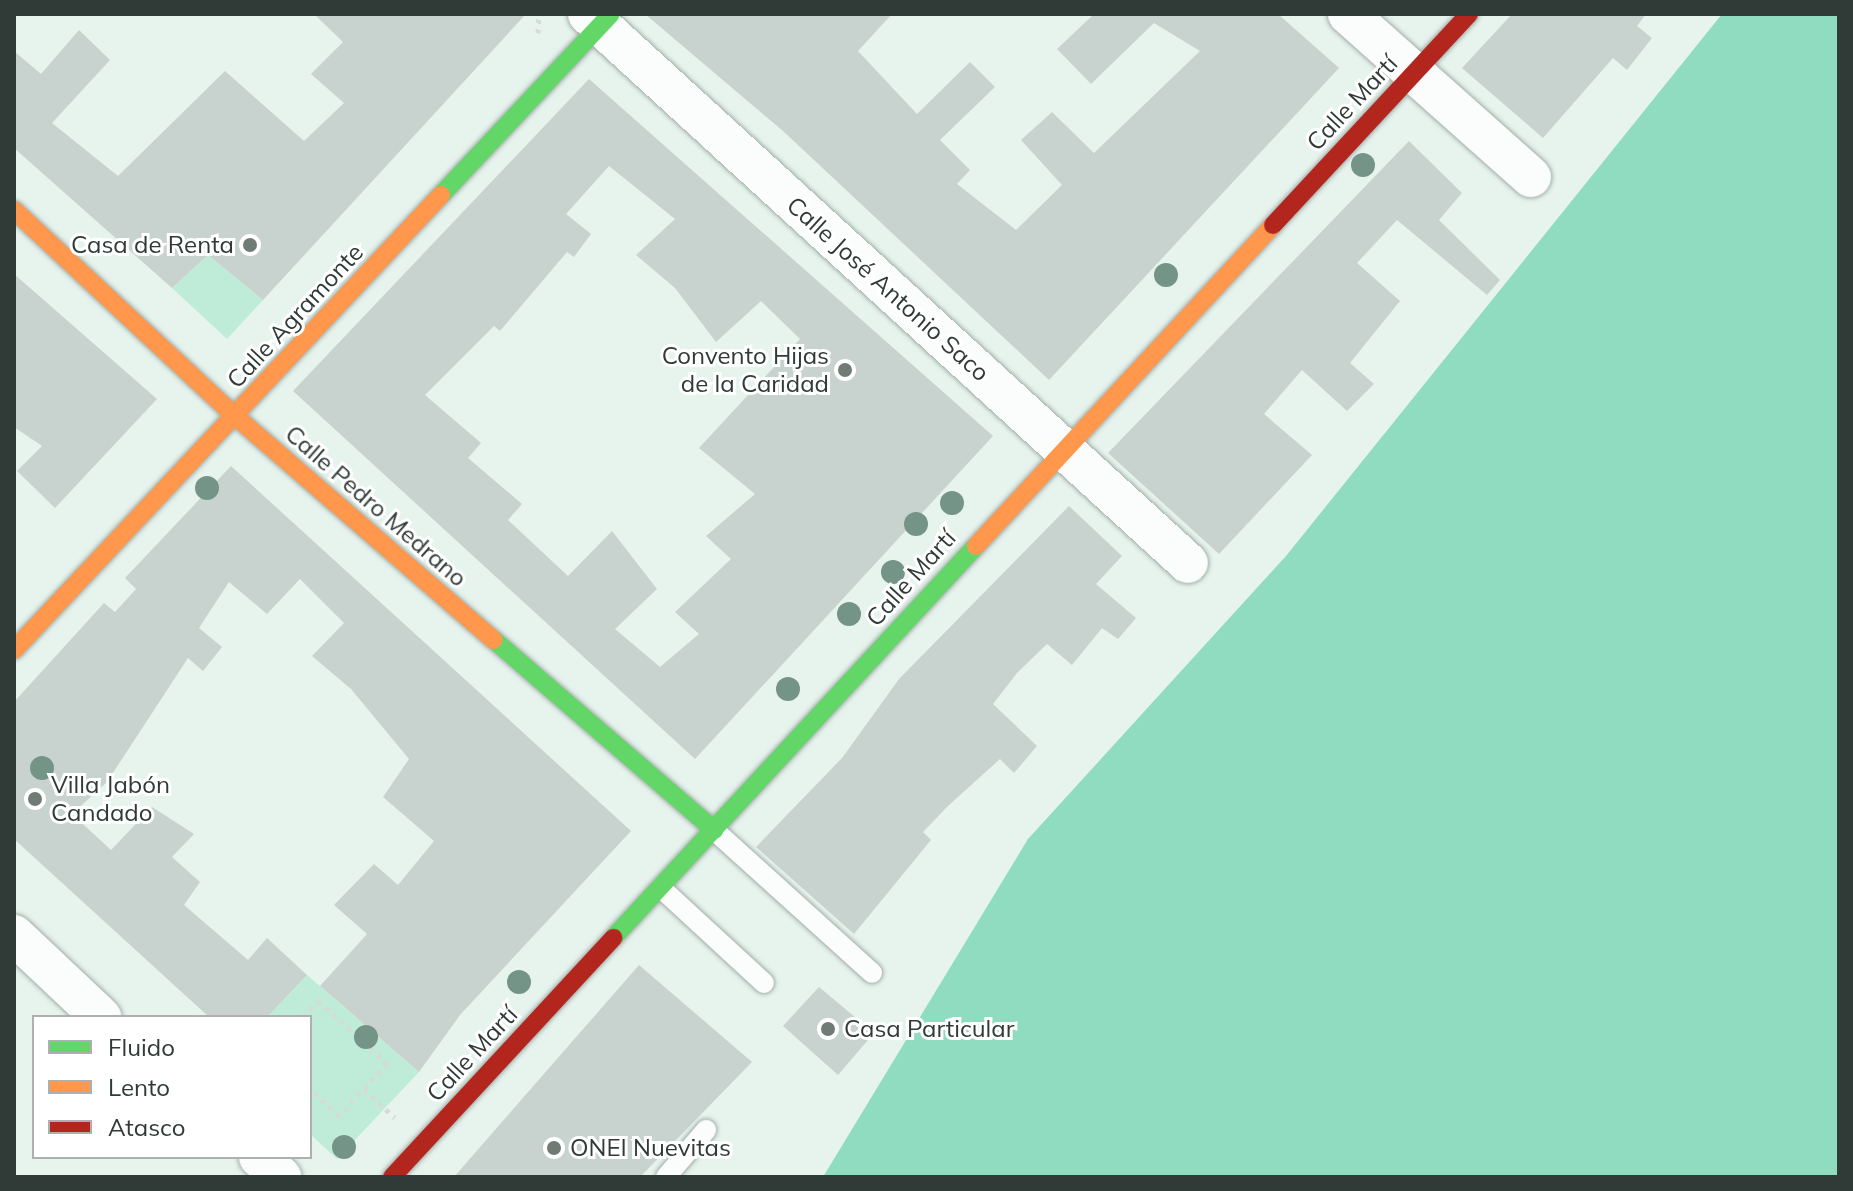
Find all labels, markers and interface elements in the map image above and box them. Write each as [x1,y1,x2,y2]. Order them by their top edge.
street label: Calle Martí [1301,49,1403,157]
street label: Calle José Antonio Saco [781,191,995,387]
place label: Casa de Renta [71,231,234,259]
marker: Casa de Renta [241,236,259,254]
street label: Calle Agramonte [221,238,369,394]
place label: Convento Hijas de la Caridad [662,342,829,398]
marker: Convento Hijas de la Caridad [836,361,854,379]
street label: Calle Pedro Medrano [279,419,473,593]
street label: Calle Martí [860,524,962,632]
place label: Villa Jabón Candado [51,771,170,827]
marker: Villa Jabón Candado [26,790,44,808]
street label: Calle Martí [421,1000,523,1108]
legend [32,1015,312,1159]
place label: Casa Particular [844,1015,1014,1043]
marker: Casa Particular [819,1020,837,1038]
text: Fluido [108,1032,175,1062]
text: Lento [108,1072,170,1102]
text: Atasco [108,1112,185,1142]
place label: ONEI Nuevitas [570,1134,731,1162]
marker: ONEI Nuevitas [545,1139,563,1157]

